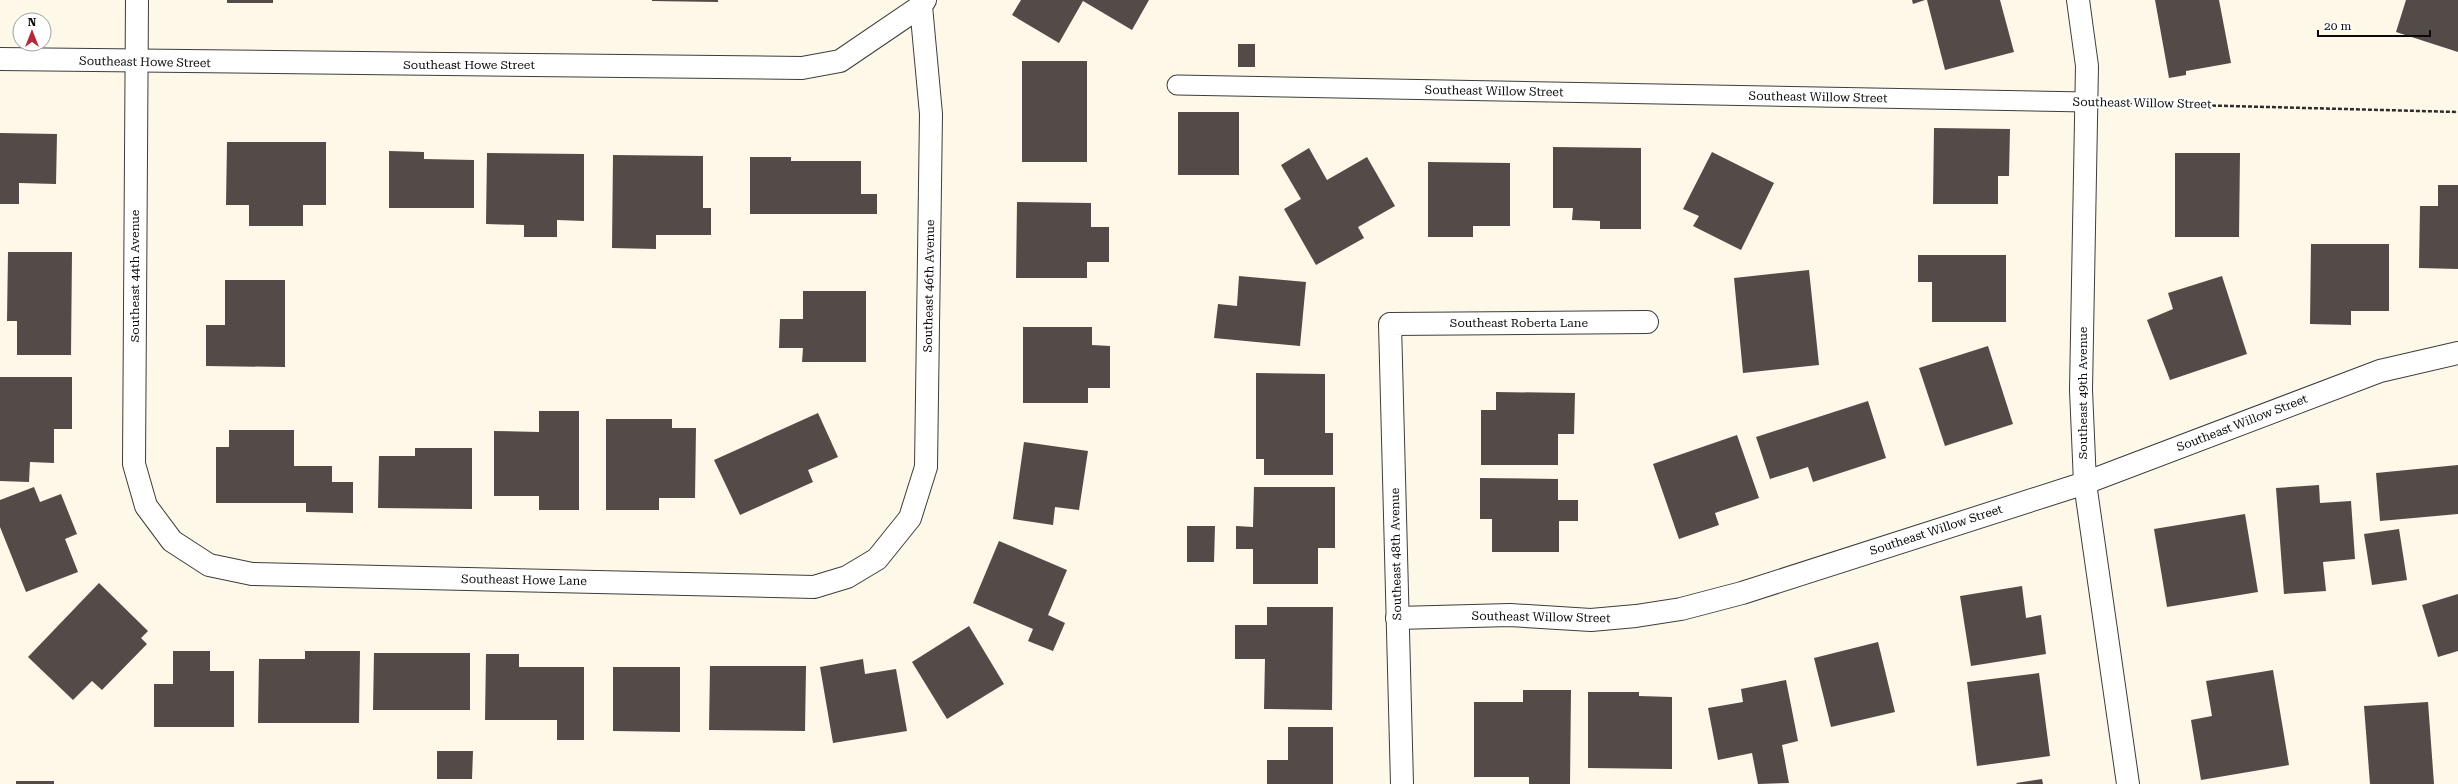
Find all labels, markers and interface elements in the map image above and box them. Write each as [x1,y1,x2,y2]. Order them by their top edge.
north arrow [12,12,52,52]
scale bar [2318,12,2430,38]
text: N [28,16,37,29]
text: 20 m [2324,19,2351,33]
street label: Southeast Howe Street [79,54,211,70]
street label: Southeast Howe Street [403,58,535,72]
street label: Southeast Willow Street [1424,83,1564,99]
street label: Southeast Willow Street [1748,89,1888,105]
street label: Southeast Willow Street [2072,95,2212,111]
street label: Southeast 44th Avenue [128,209,142,342]
street label: Southeast 46th Avenue [921,219,937,352]
street label: Southeast Roberta Lane [1450,316,1589,330]
street label: Southeast 49th Avenue [2076,326,2090,459]
street label: Southeast Willow Street [2175,391,2310,454]
street label: Southeast 48th Avenue [1388,487,1404,620]
street label: Southeast Willow Street [1868,502,2005,558]
street label: Southeast Howe Lane [461,572,587,588]
street label: Southeast Willow Street [1471,609,1611,625]

